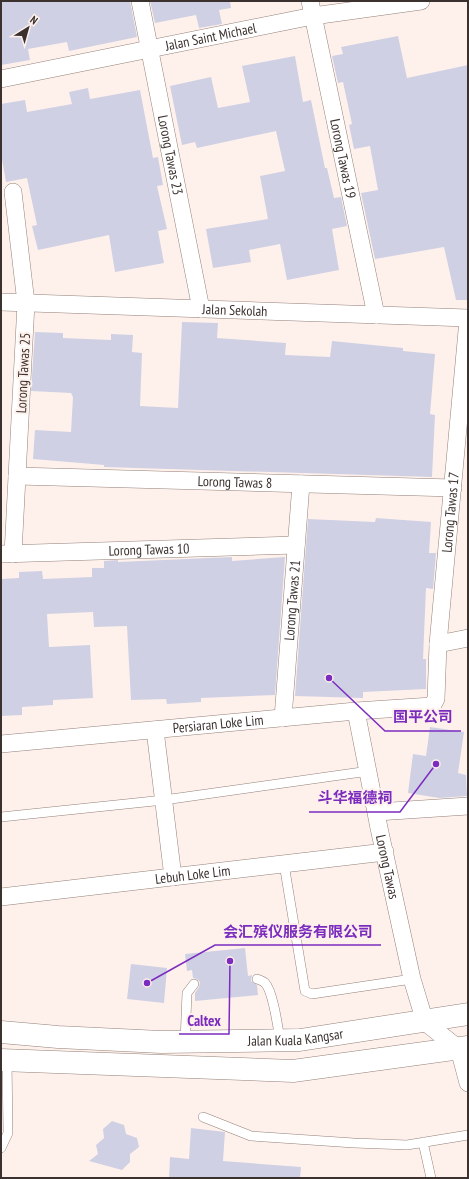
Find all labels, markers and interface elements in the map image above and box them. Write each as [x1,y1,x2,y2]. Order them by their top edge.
north arrow [8,8,48,48]
text: N [27,13,41,27]
street label: Jalan Saint Michael [163,19,259,55]
street label: Lorong Tawas 23 [154,114,187,196]
street label: Lorong Tawas 19 [326,117,360,200]
street label: Jalan Sekolah [201,300,268,320]
street label: Lorong Tawas 25 [12,332,34,414]
street label: Lorong Tawas 17 [437,471,463,553]
street label: Lorong Tawas 8 [197,472,272,492]
street label: Lorong Tawas 10 [108,539,190,560]
street label: Lorong Tawas 21 [280,559,304,641]
callout: 国平公司 [385,704,461,731]
text: 国平公司 [393,707,453,726]
street label: Persiaran Loke Lim [172,711,264,737]
callout: 斗华福德祠 [309,785,400,812]
text: 斗华福德祠 [317,788,393,807]
street label: Lorong Tawas [372,833,403,901]
street label: Lebuh Loke Lim [154,861,231,888]
callout: 会汇殡仪服务有限公司 [215,918,381,945]
text: 会汇殡仪服务有限公司 [223,922,373,941]
callout: Caltex [179,1007,229,1034]
text: Caltex [187,1011,221,1030]
street label: Jalan Kuala Kangsar [247,1024,345,1050]

